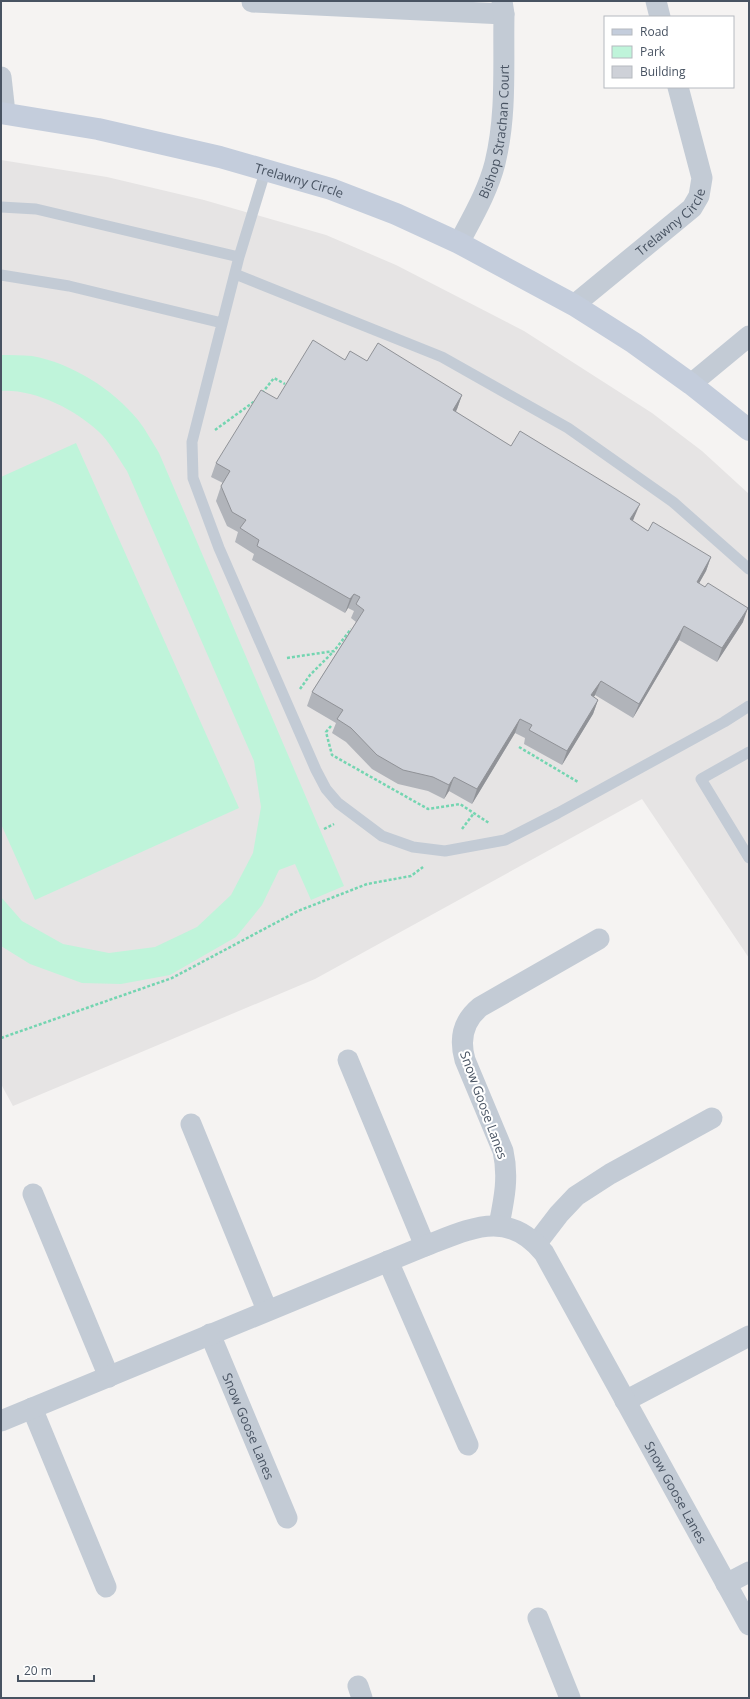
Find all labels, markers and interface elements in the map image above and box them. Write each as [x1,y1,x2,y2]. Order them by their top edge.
legend [604,16,734,88]
text: Road [640,23,669,40]
text: Park [640,43,666,60]
text: Building [640,63,686,80]
street label: Bishop Strachan Court [474,64,513,201]
street label: Trelawny Circle [253,158,346,202]
street label: Trelawny Circle [632,187,709,260]
street label: Snow Goose Lanes [456,1048,512,1162]
street label: Snow Goose Lanes [218,1370,279,1482]
street label: Snow Goose Lanes [640,1438,711,1547]
scale bar [18,1657,94,1683]
text: 20 m [24,1662,52,1679]

